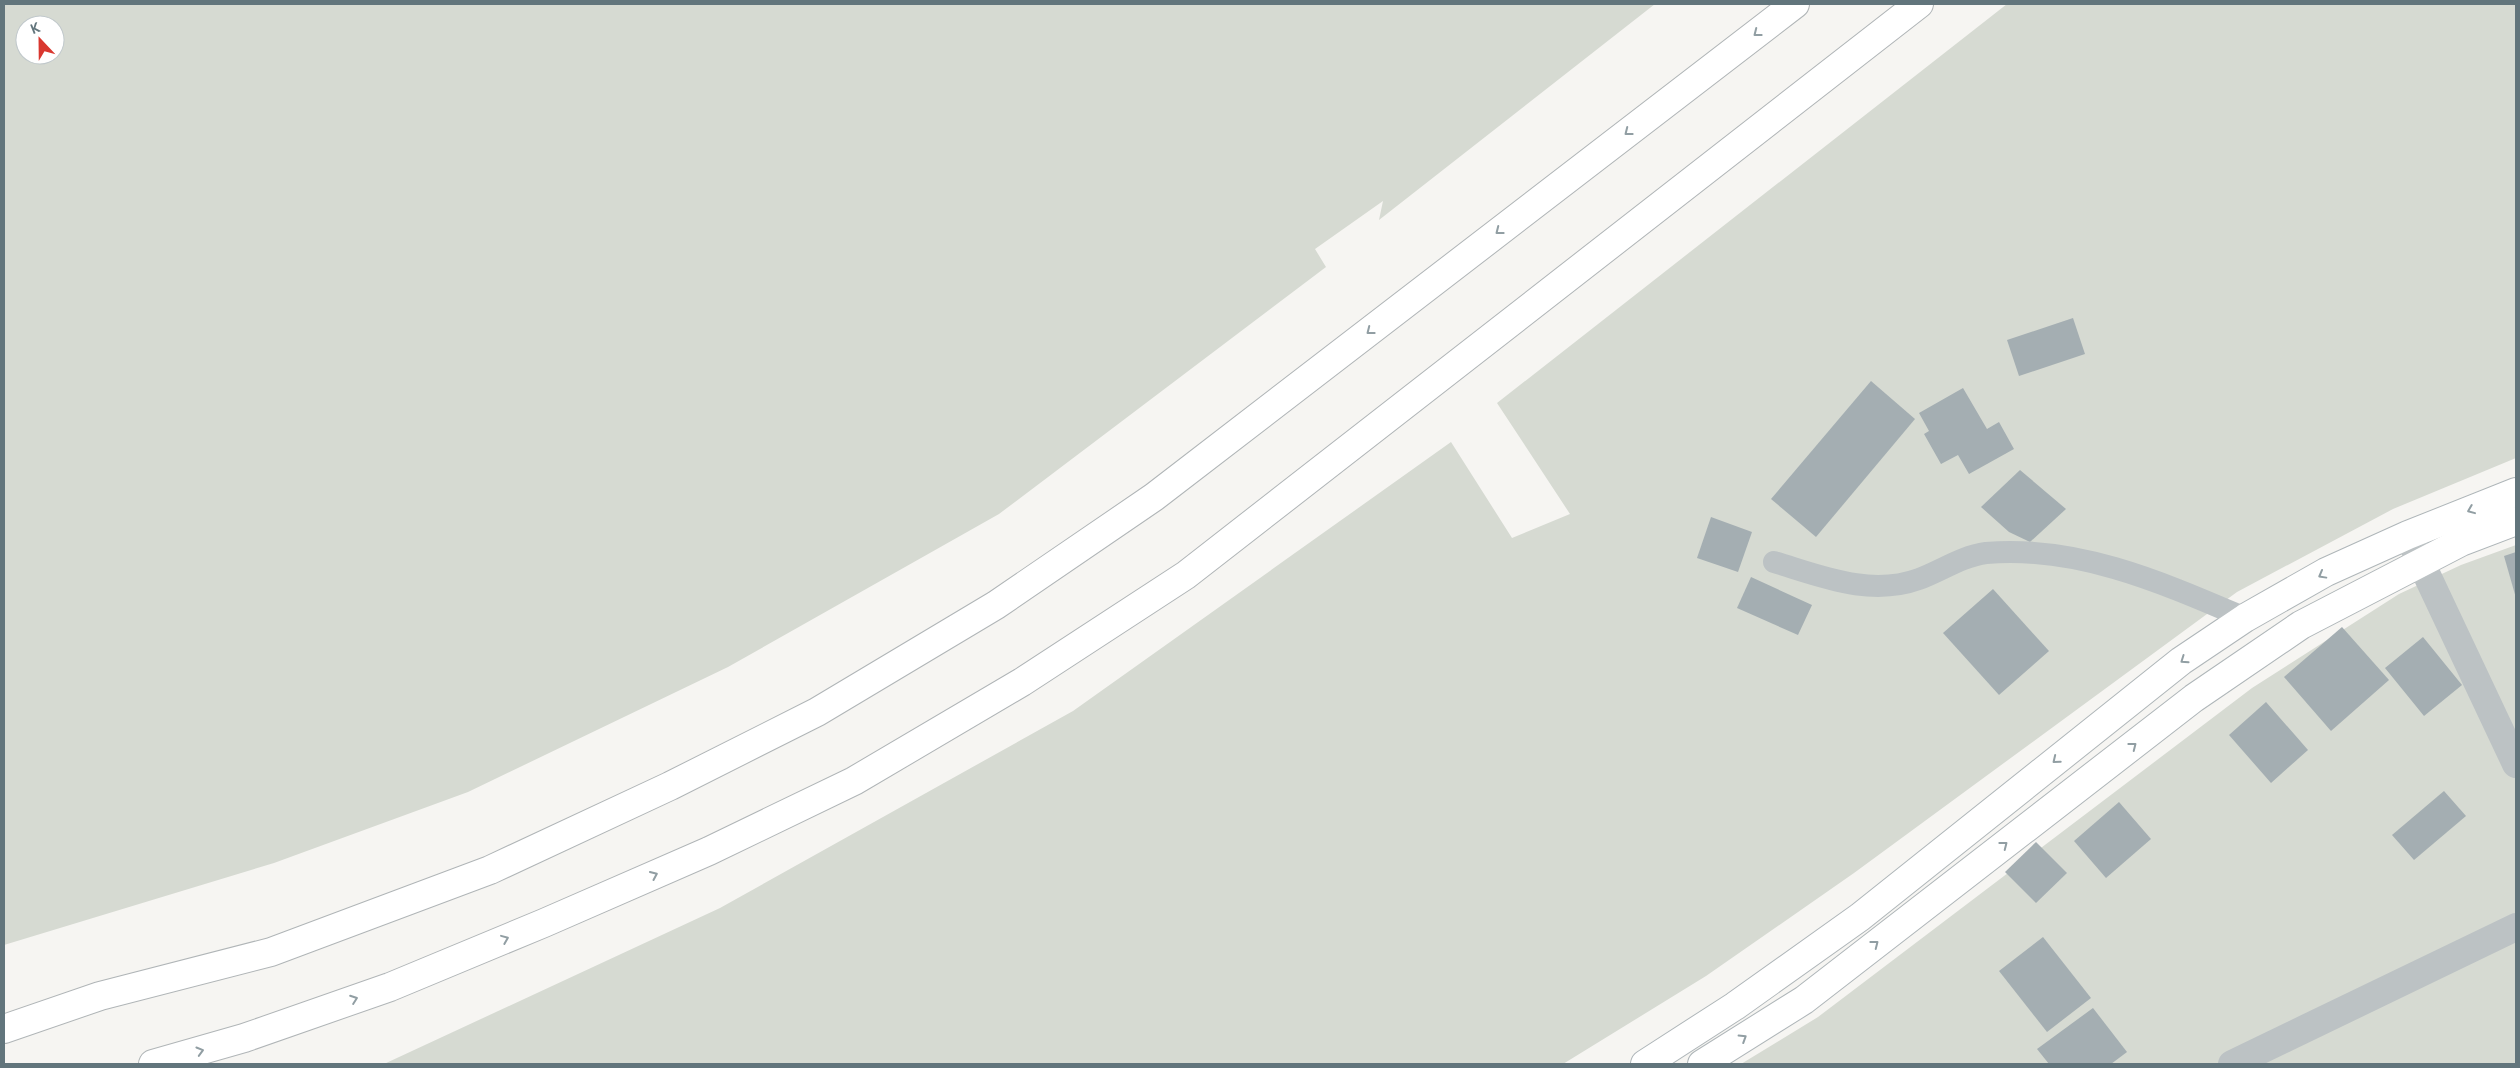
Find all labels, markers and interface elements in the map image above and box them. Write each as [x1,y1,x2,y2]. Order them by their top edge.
north arrow [15,15,65,65]
text: K [28,18,43,38]
one-way arrow [1754,28,1763,36]
one-way arrow [1625,127,1634,135]
one-way arrow [1496,226,1505,234]
one-way arrow [1367,325,1376,333]
one-way arrow [2467,504,2476,514]
one-way arrow [2318,568,2327,578]
one-way arrow [2180,654,2190,663]
one-way arrow [2127,743,2137,752]
one-way arrow [2053,755,2062,763]
one-way arrow [1998,843,2007,851]
one-way arrow [649,871,658,882]
one-way arrow [500,935,509,946]
one-way arrow [1869,942,1878,950]
one-way arrow [349,995,358,1005]
one-way arrow [1737,1035,1746,1045]
one-way arrow [195,1046,204,1057]

